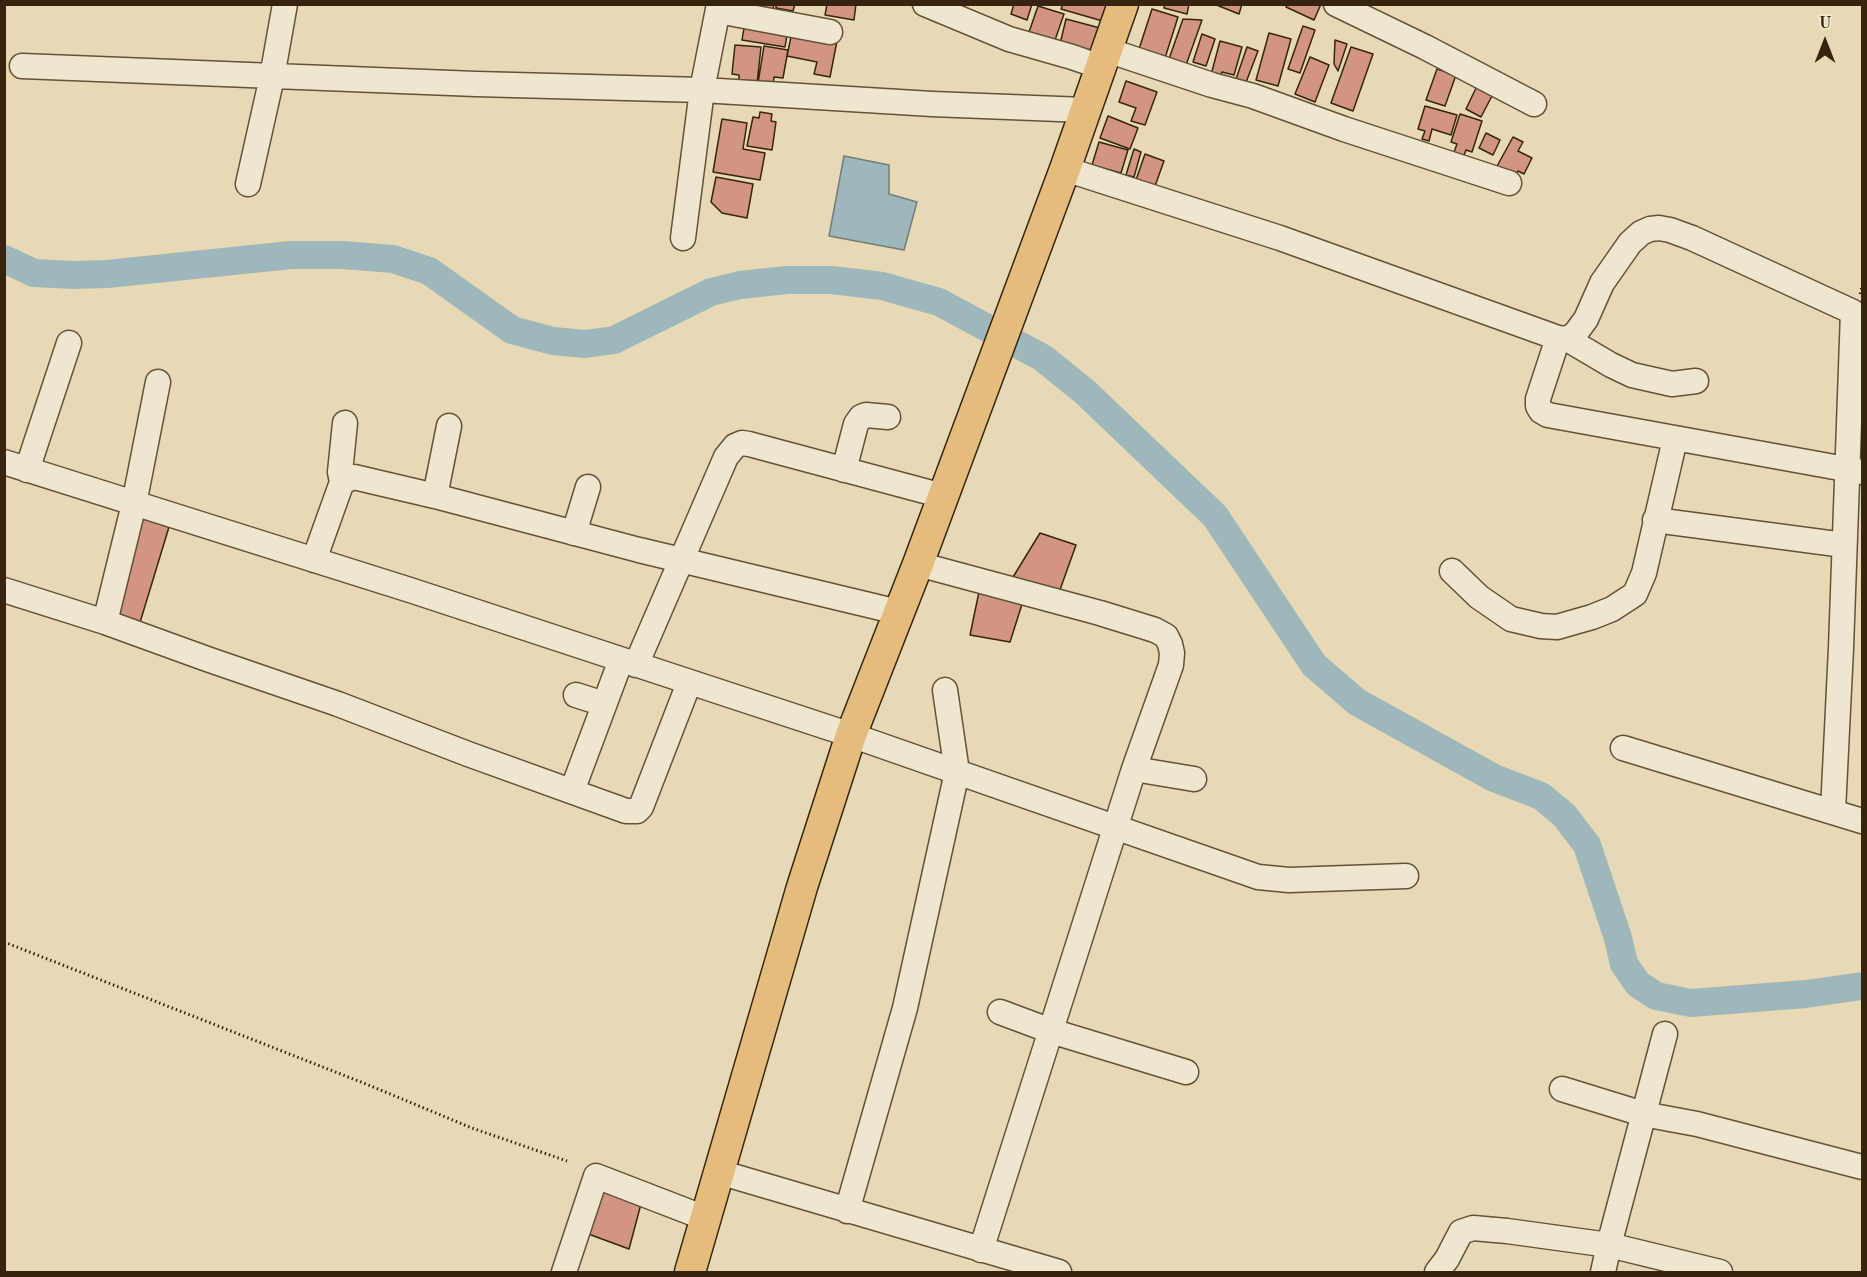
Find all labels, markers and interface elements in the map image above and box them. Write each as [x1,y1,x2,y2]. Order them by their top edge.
north arrow [1795,12,1855,72]
text: U [1819,16,1831,32]

